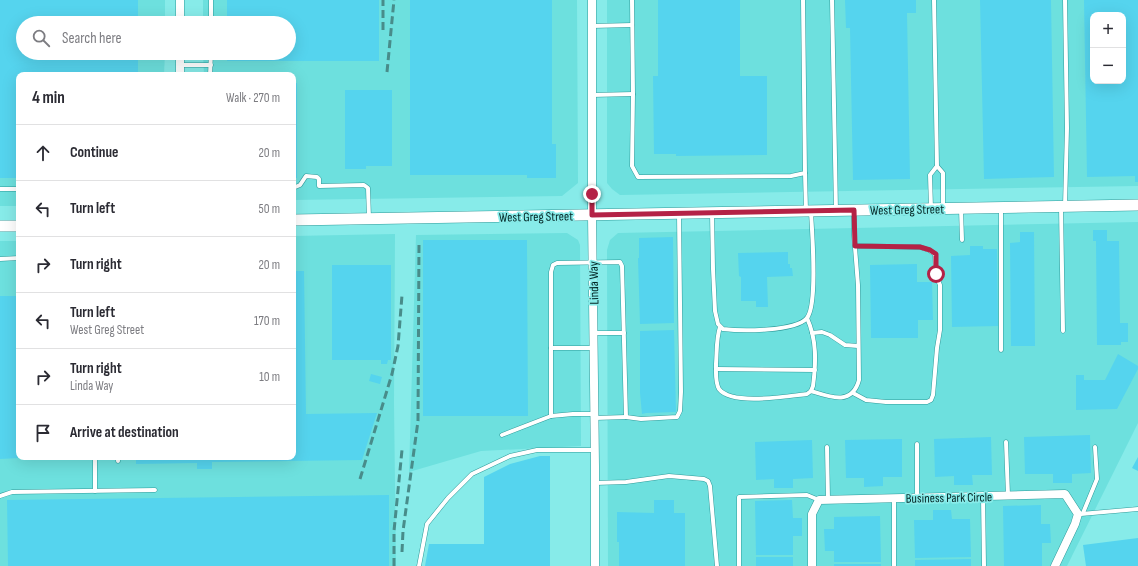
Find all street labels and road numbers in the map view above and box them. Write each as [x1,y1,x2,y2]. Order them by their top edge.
street label: West Greg Street [870,201,944,219]
street label: West Greg Street [499,208,573,226]
street label: Linda Way [586,261,602,305]
street label: Business Park Circle [906,489,992,507]

